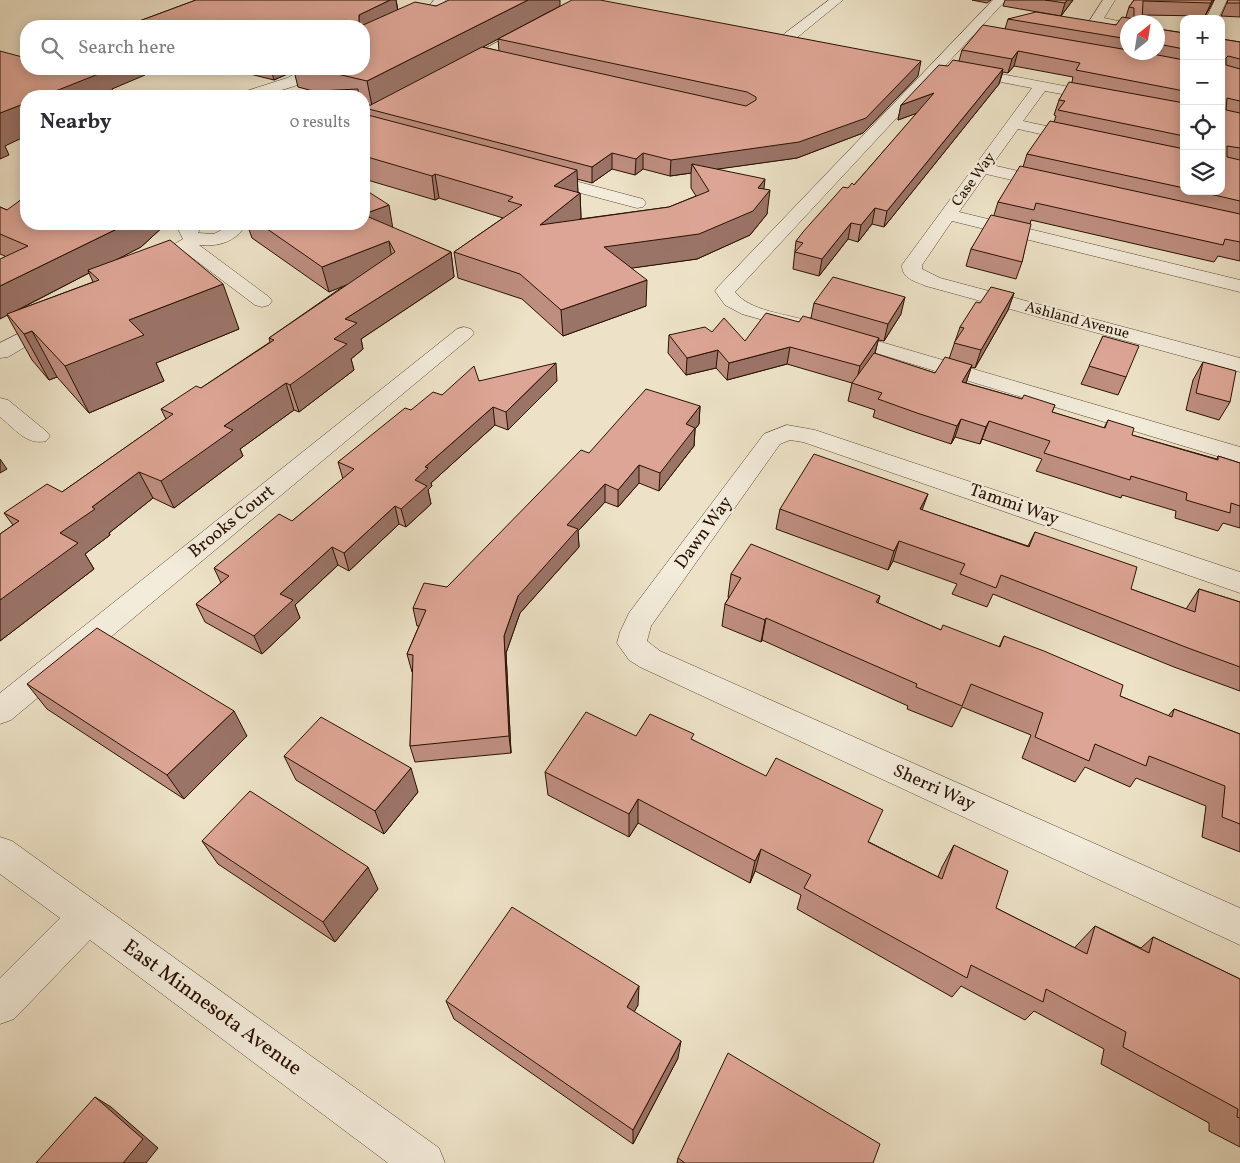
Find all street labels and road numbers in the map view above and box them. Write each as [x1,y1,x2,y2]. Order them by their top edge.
street label: Case Way [947,149,1001,211]
street label: Ashland Avenue [1022,297,1132,345]
street label: Tammi Way [966,478,1063,532]
street label: Brooks Court [184,480,280,564]
street label: Dawn Way [669,491,739,574]
street label: Sherri Way [889,759,979,817]
street label: East Minnesota Avenue [116,933,308,1083]

